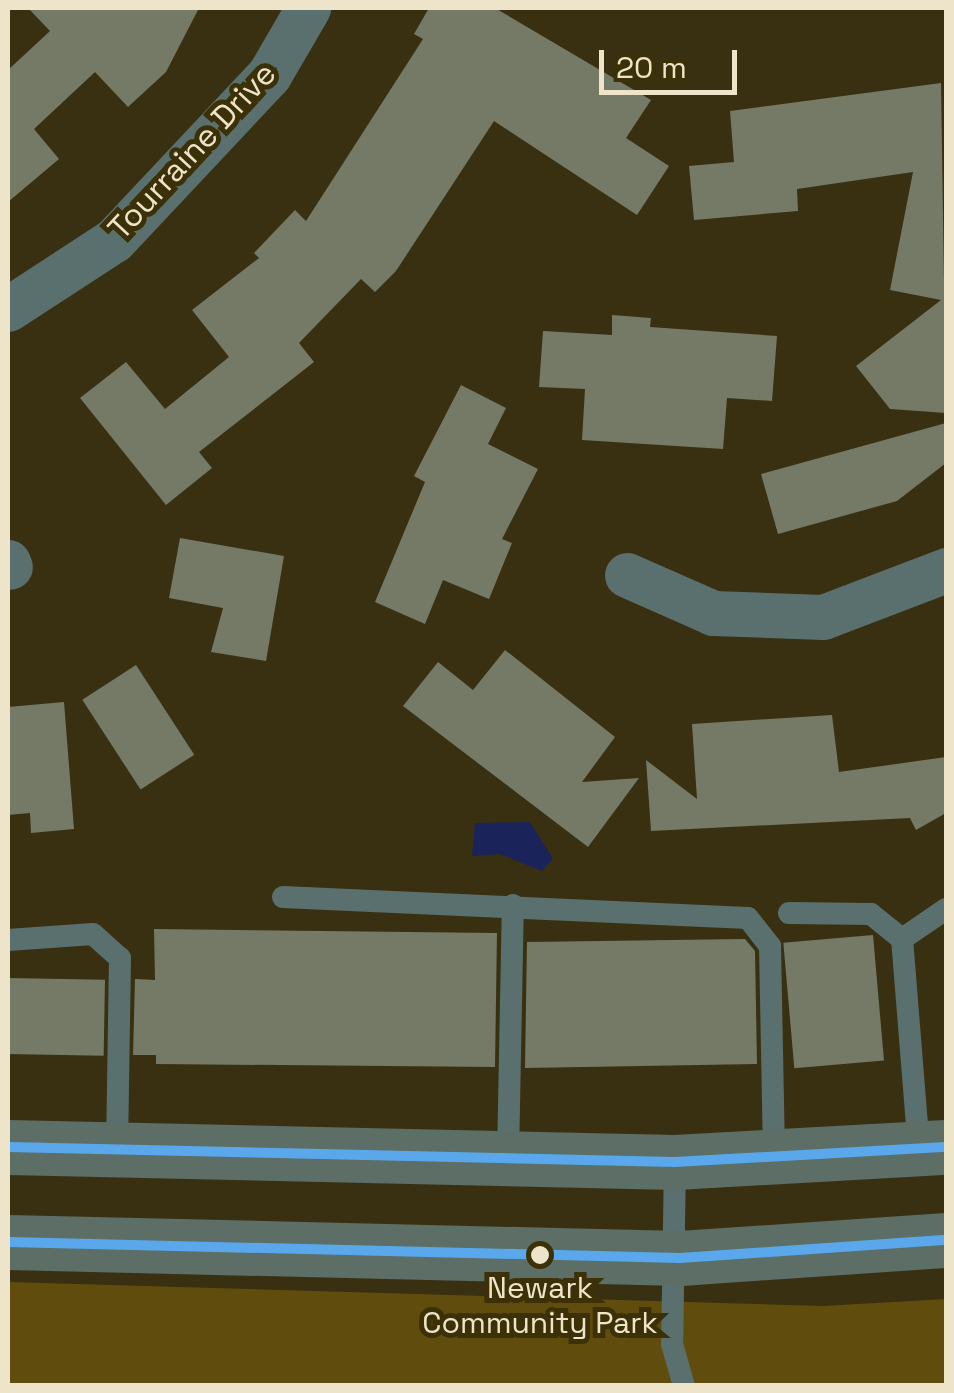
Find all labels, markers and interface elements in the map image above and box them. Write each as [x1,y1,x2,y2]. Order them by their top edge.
scale bar [604,30,742,92]
text: 20 m [616,48,687,87]
street label: Tourraine Drive [100,54,284,248]
marker: Newark Community Park [530,1245,550,1265]
place label: Newark Community Park [422,1270,658,1340]

